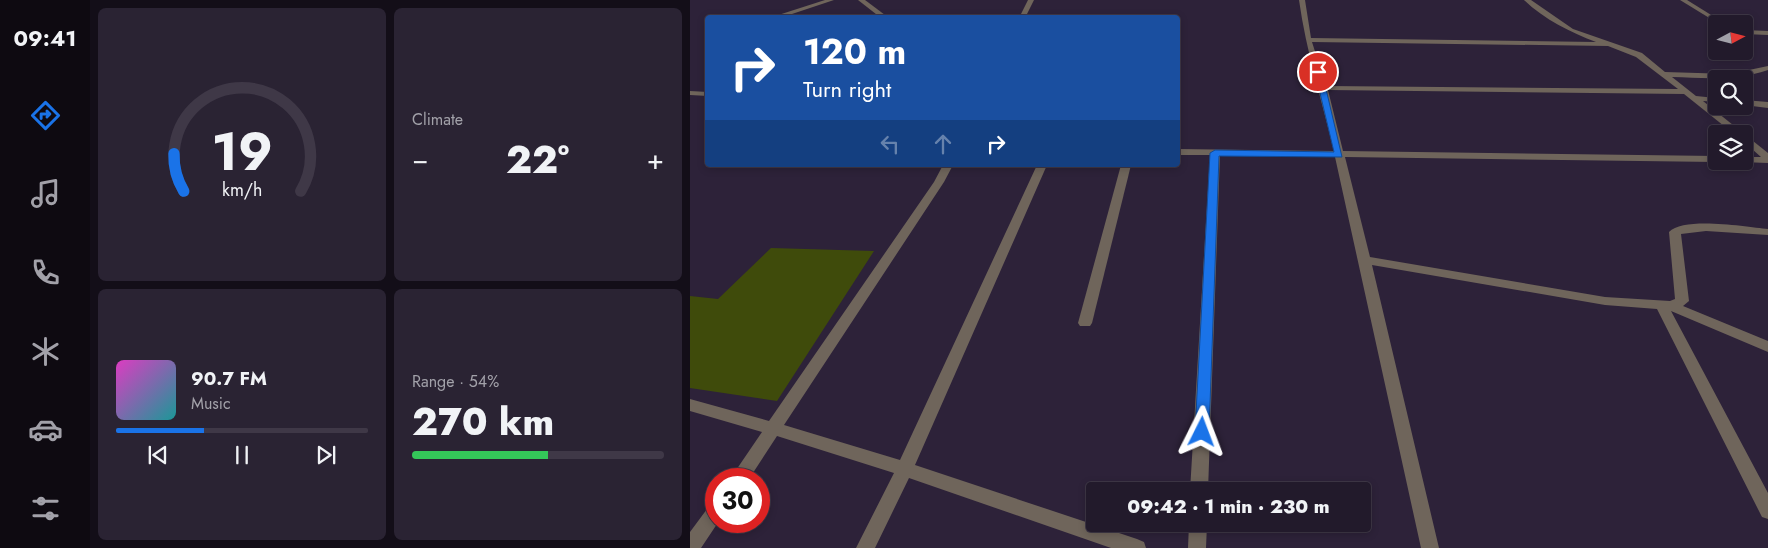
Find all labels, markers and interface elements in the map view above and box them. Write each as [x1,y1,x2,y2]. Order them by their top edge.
north arrow [1708,15,1752,60]
map controls [1708,15,1753,170]
text: 09:41 [14,22,76,54]
text: 120 m [803,27,906,77]
icon: right [720,35,785,100]
pin [1297,51,1339,93]
icon: arrive [1304,58,1332,86]
button: search [1708,70,1753,115]
text: Turn right [803,73,891,105]
icon: directions [28,98,63,133]
text: Climate [412,108,463,131]
text: 19 [211,114,273,190]
button: layers [1708,125,1753,170]
icon: left [876,130,904,158]
icon: ahead [929,130,957,158]
icon: right [982,130,1010,158]
text: 22° [506,132,569,187]
text: − [412,139,429,180]
text: + [647,139,664,180]
icon: music [28,176,63,211]
text: km/h [222,177,262,203]
icon: phone [28,255,63,290]
icon: climate [28,334,63,369]
text: 90.7 FM [191,365,267,392]
text: Range · 54% [412,370,499,393]
text: Music [191,392,231,415]
text: 270 km [412,394,554,449]
position arrow [1175,405,1227,457]
icon: car [28,412,63,447]
icon: previous [144,441,172,469]
icon: pause [228,441,256,469]
icon: next [312,441,340,469]
speed limit sign: 30 [705,468,770,533]
icon: filters [28,491,63,526]
text: 09:42 · 1 min · 230 m [1127,493,1330,520]

